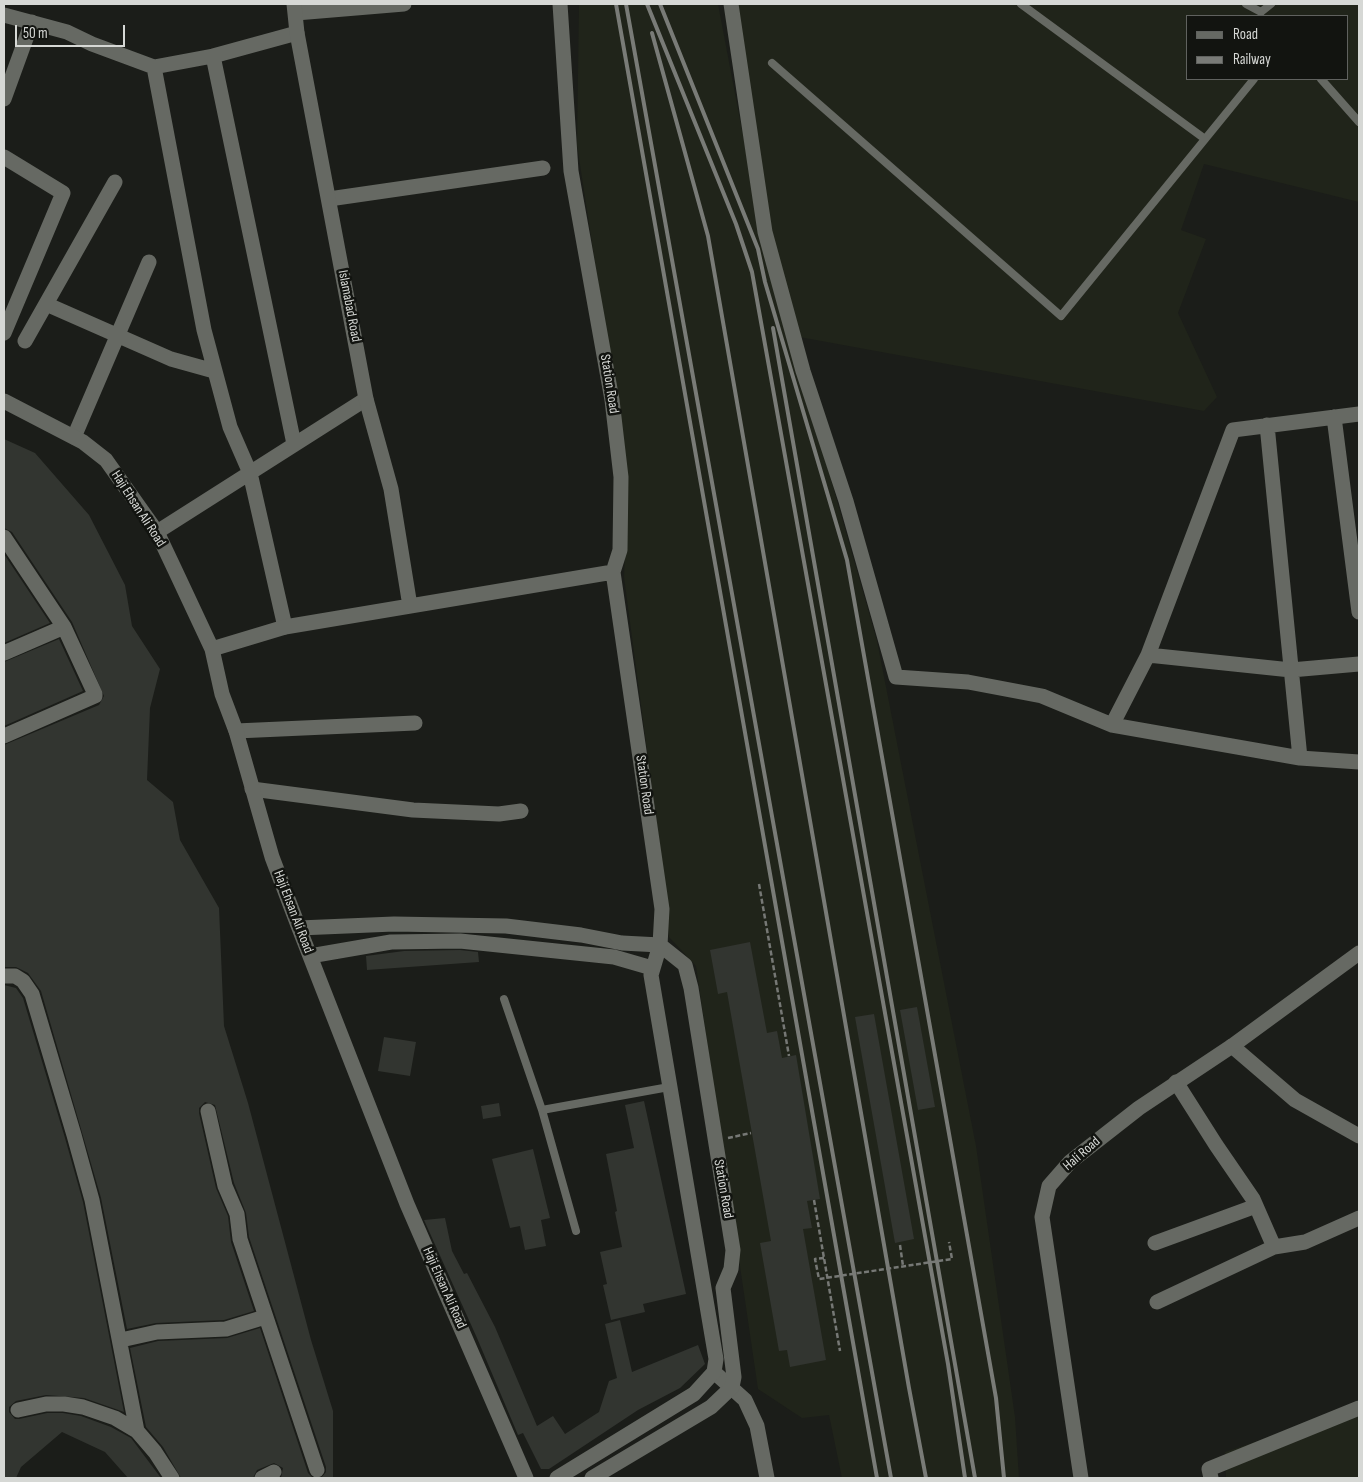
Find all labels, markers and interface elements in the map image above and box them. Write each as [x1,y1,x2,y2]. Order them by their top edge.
scale bar [18,15,128,47]
legend [1186,15,1348,80]
text: 50 m [23,24,48,43]
text: Road [1233,25,1258,44]
text: Railway [1233,50,1271,69]
street label: Islamabad Road [334,269,364,343]
street label: Station Road [596,353,622,415]
street label: Haji Ehsan Ali Road [107,468,169,550]
street label: Station Road [632,754,656,816]
street label: Haji Ehsan Ali Road [269,868,317,956]
street label: Hali Road [1060,1133,1104,1175]
street label: Station Road [710,1158,736,1220]
street label: Haji Ehsan Ali Road [419,1245,469,1331]

